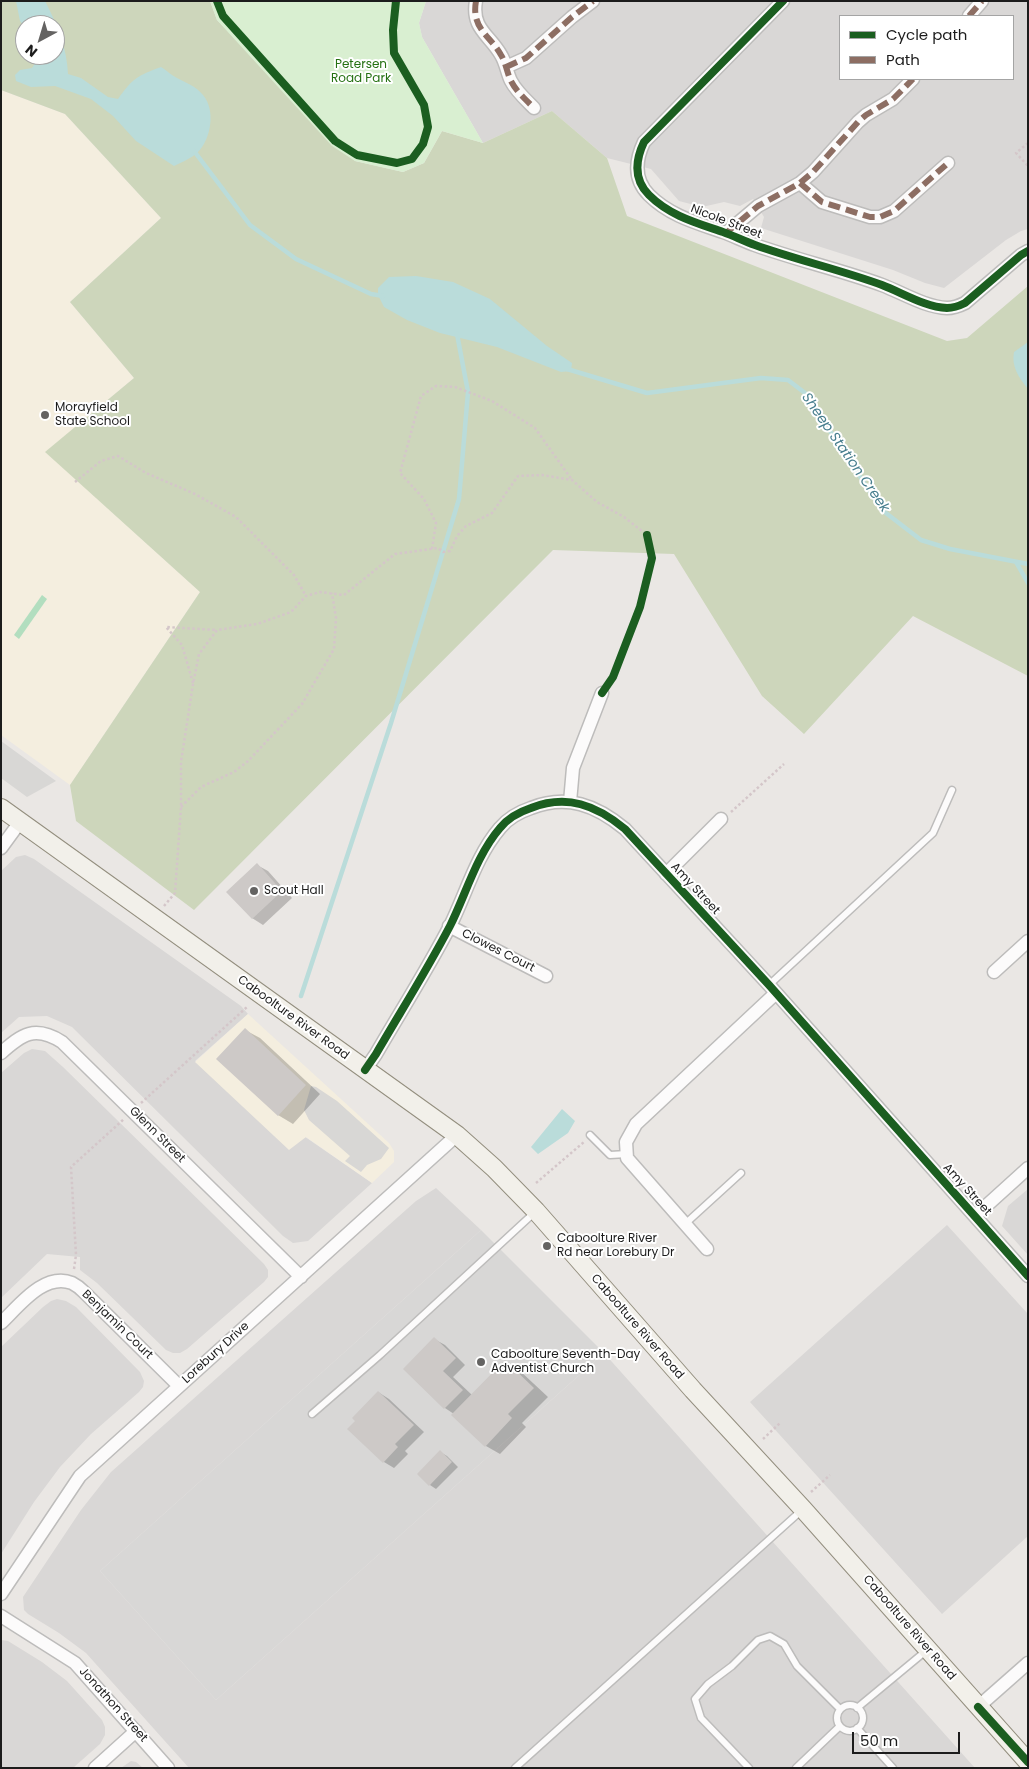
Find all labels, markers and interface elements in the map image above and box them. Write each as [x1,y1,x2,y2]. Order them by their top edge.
north arrow [15,15,65,65]
legend [839,15,1014,80]
text: Cycle path [886,24,967,45]
text: N [21,40,42,62]
text: Path [886,49,920,70]
park label: Petersen Road Park [331,58,391,86]
street label: Nicole Street [688,202,764,242]
water label: Sheep Station Creek [797,390,893,516]
place label: Morayfield State School [55,401,130,429]
marker: Morayfield State School [39,409,51,421]
street label: Amy Street [667,860,723,918]
place label: Scout Hall [264,884,324,898]
marker: Scout Hall [248,885,260,897]
street label: Clowes Court [459,926,537,976]
street label: Caboolture River Road [234,973,352,1063]
street label: Glenn Street [126,1104,188,1166]
street label: Amy Street [940,1161,994,1219]
place label: Caboolture River Rd near Lorebury Dr [557,1232,674,1260]
marker: Caboolture River Rd near Lorebury Dr [541,1240,553,1252]
street label: Caboolture River Road [588,1272,686,1382]
street label: Benjamin Court [78,1287,156,1363]
street label: Lorebury Drive [180,1319,252,1387]
place label: Caboolture Seventh-Day Adventist Church [491,1348,640,1376]
marker: Caboolture Seventh-Day Adventist Church [475,1356,487,1368]
street label: Caboolture River Road [860,1573,958,1683]
street label: Jonathon Street [76,1665,150,1745]
scale bar [854,1722,962,1754]
text: 50 m [860,1730,898,1751]

